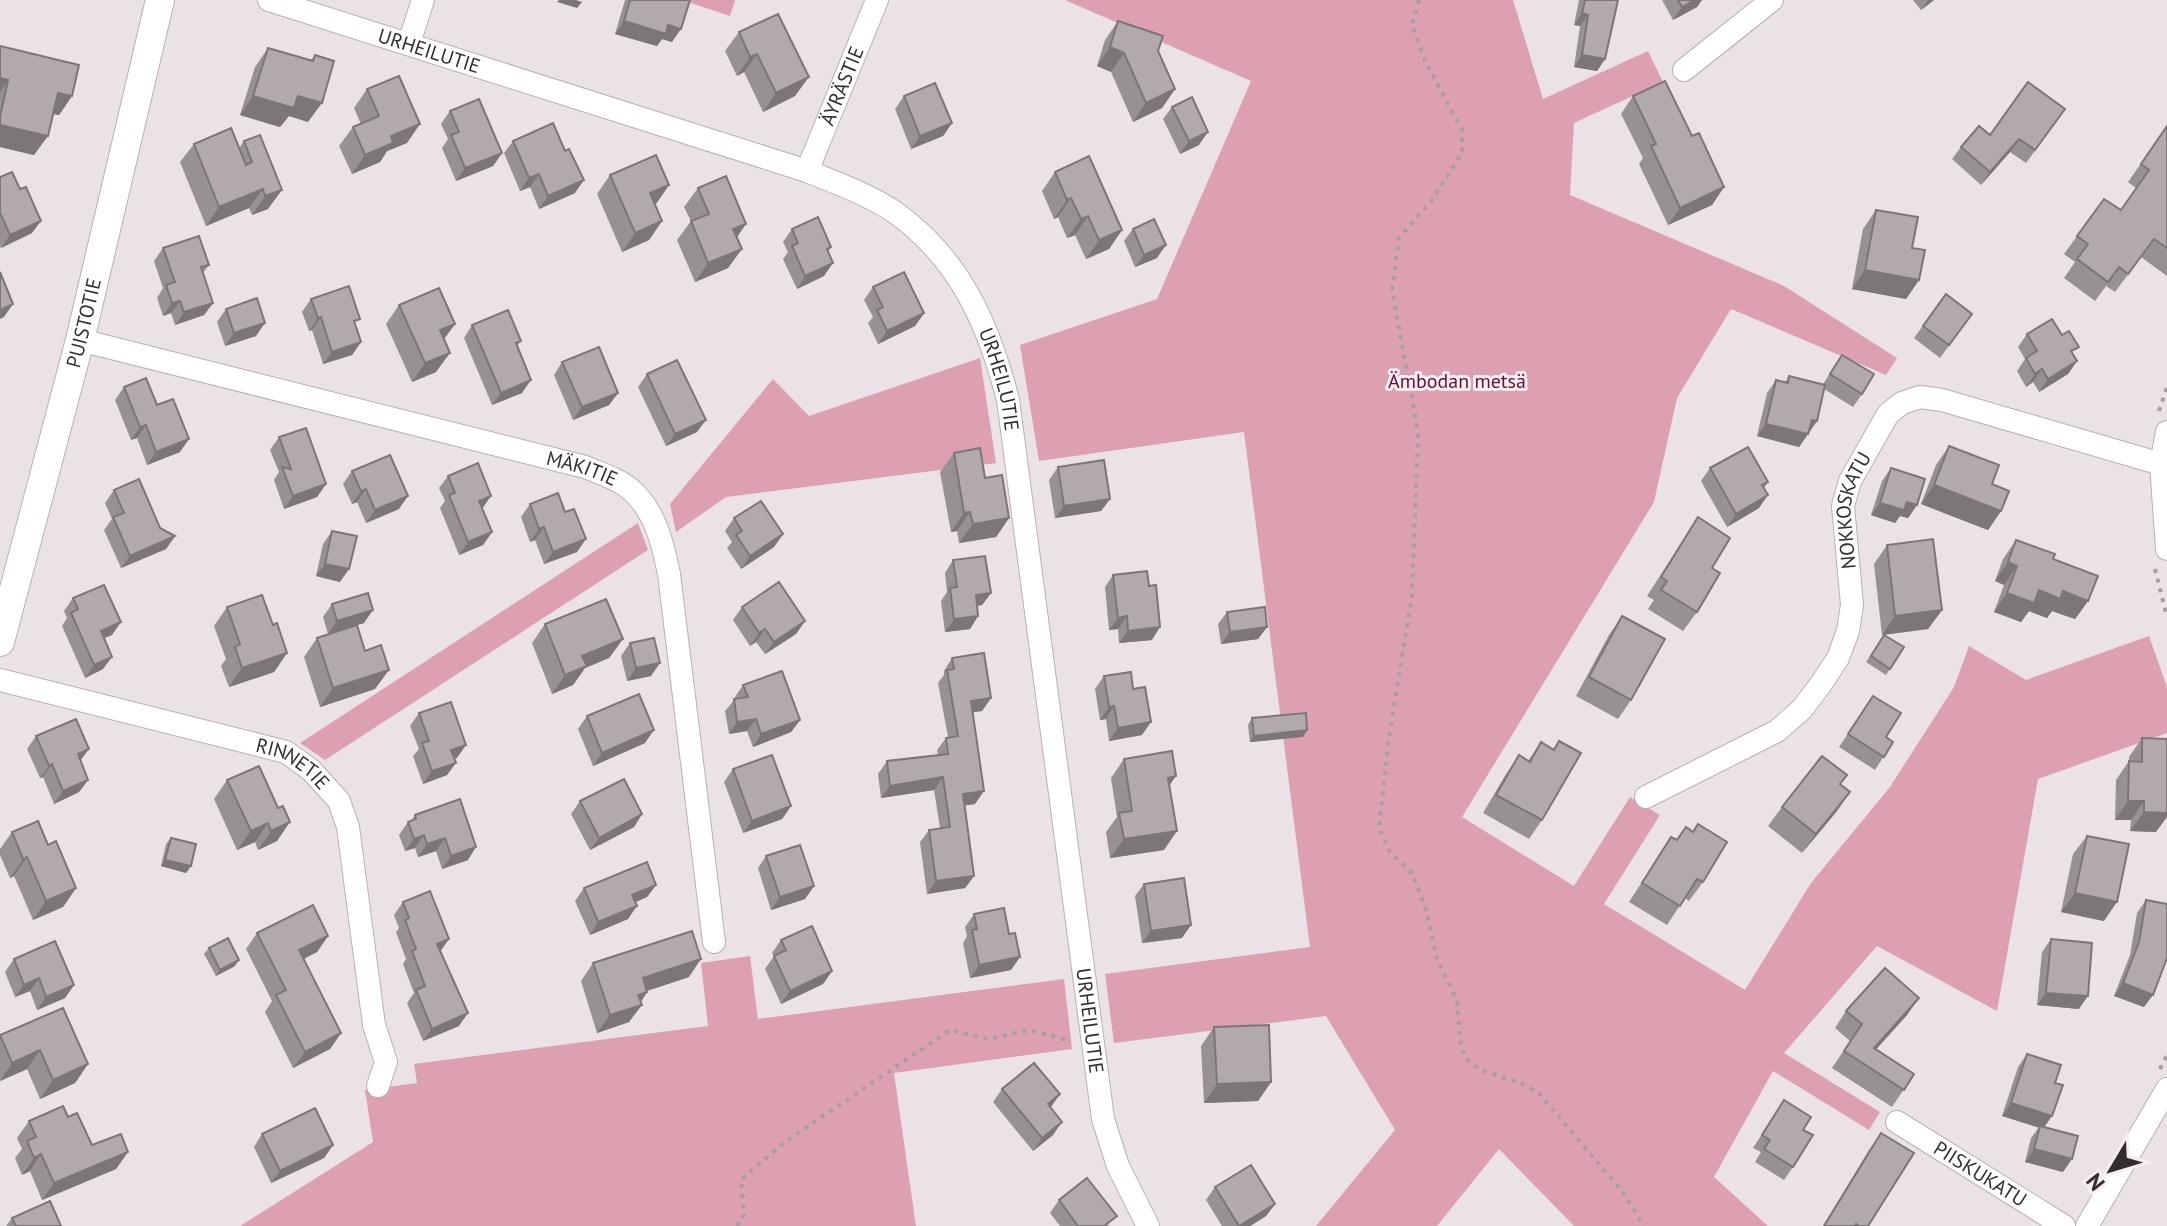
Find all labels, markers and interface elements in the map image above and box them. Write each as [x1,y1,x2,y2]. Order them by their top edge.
street label: URHEILUTIE [375,22,484,79]
street label: ÄYRÄSTIE [814,43,870,129]
street label: PUISTOTIE [60,276,107,370]
street label: URHEILUTIE [973,324,1025,433]
park label: Ämbodan metsä [1388,368,1526,394]
street label: MÄKITIE [544,445,622,492]
street label: NOKKOSKATU [1830,447,1877,570]
street label: RINNETIE [253,732,335,795]
street label: URHEILUTIE [1070,966,1110,1075]
north arrow [2071,1130,2151,1210]
street label: PIISKUKATU [1929,1135,2032,1213]
text: N [2080,1168,2111,1197]

